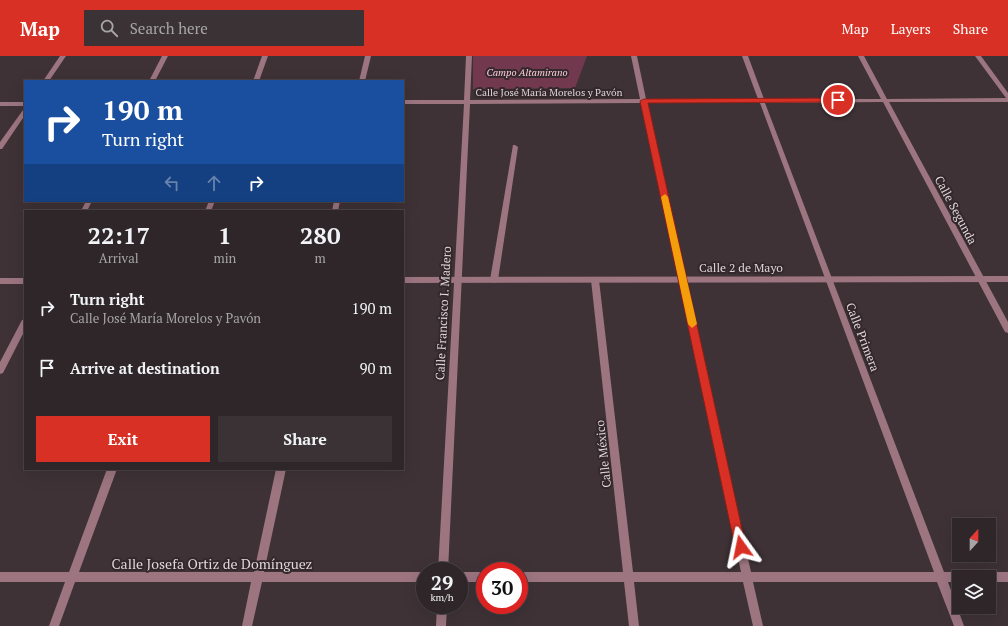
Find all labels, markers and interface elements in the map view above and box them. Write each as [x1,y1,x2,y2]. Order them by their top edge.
search box [84,10,364,46]
text: Map [20,16,60,41]
icon: search [98,17,120,39]
text: Search here [130,18,208,38]
text: Map [842,19,869,38]
text: Layers [891,19,931,38]
text: Share [953,19,988,38]
park label: Campo Altamirano [486,66,568,79]
pin [821,83,855,117]
street label: Calle José María Morelos y Pavón [476,86,623,99]
icon: arrive [827,89,849,111]
text: 190 m [102,91,183,128]
icon: right [36,96,88,148]
text: Turn right [102,127,184,151]
icon: left [161,172,183,194]
icon: ahead [203,172,225,194]
icon: right [245,172,267,194]
street label: Calle Segunda [932,173,980,247]
text: 22:17 [87,219,150,251]
text: 1 [218,219,232,251]
text: 280 [300,219,340,251]
street label: Calle Francisco I. Madero [432,245,454,380]
text: Arrival [99,249,139,267]
text: min [213,249,236,267]
text: m [315,249,326,267]
street label: Calle 2 de Mayo [699,260,783,275]
text: Turn right [70,289,145,309]
icon: right [36,297,58,319]
text: 190 m [351,298,392,318]
street label: Calle Primera [843,301,883,373]
text: Calle José María Morelos y Pavón [70,309,261,327]
icon: arrive [36,357,58,379]
text: Arrive at destination [70,358,220,378]
text: 90 m [359,358,392,378]
button: Exit [36,416,210,462]
button: Share [218,416,392,462]
street label: Calle México [592,419,614,489]
north arrow [952,518,996,562]
map controls [952,518,996,614]
position arrow [720,526,762,568]
street label: Calle Josefa Ortiz de Domínguez [112,554,313,573]
speed limit sign: 30 [476,562,528,614]
text: 29 [431,569,453,596]
button: layers [952,570,996,614]
text: km/h [430,591,454,604]

